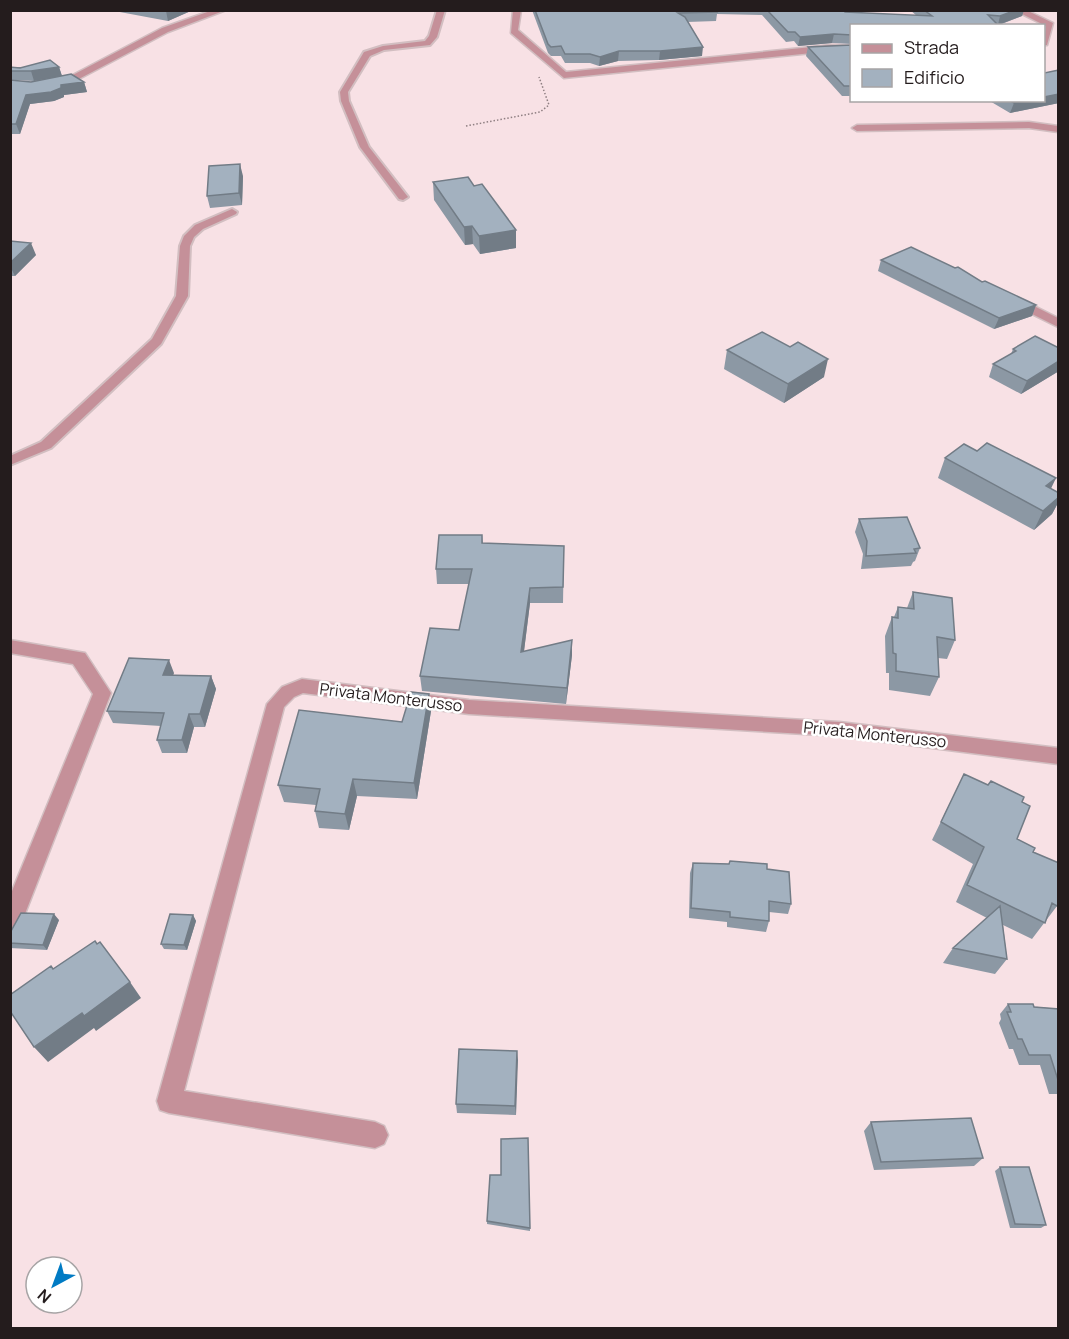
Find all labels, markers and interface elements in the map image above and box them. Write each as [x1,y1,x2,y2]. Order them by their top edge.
legend [850,24,1045,102]
text: Strada [904,35,959,59]
text: Edificio [904,65,965,89]
street label: Privata Monterusso [318,677,464,717]
street label: Privata Monterusso [802,716,948,752]
north arrow [24,1255,84,1315]
text: N [33,1284,56,1308]

